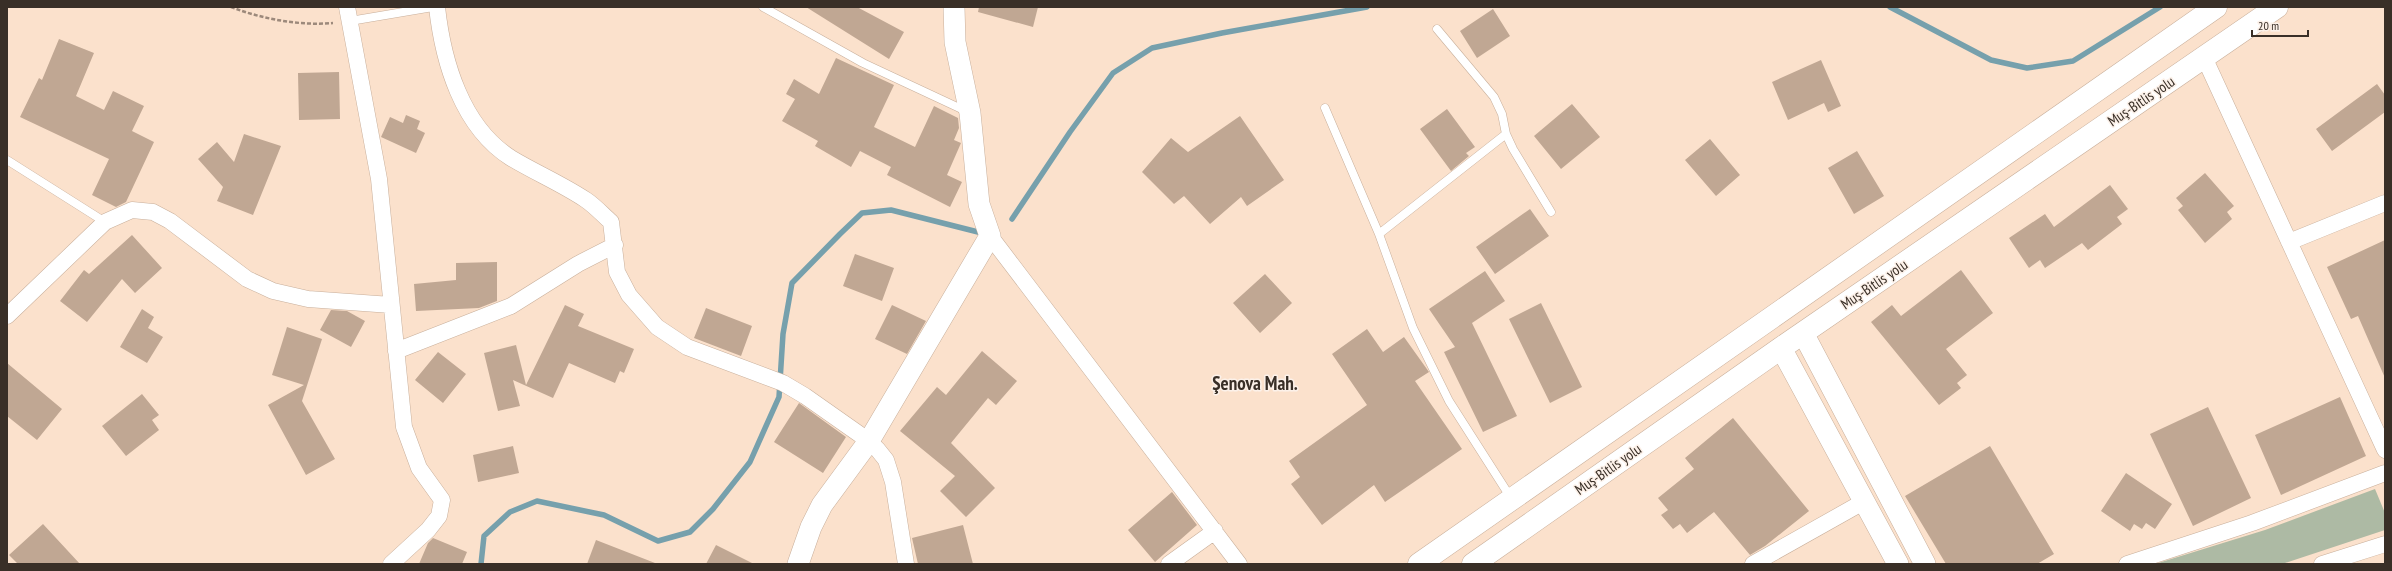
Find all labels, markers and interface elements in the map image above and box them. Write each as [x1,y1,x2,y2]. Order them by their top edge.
scale bar [2252,12,2308,38]
text: 20 m [2258,18,2279,33]
street label: Muş-Bitlis yolu [2104,72,2178,130]
street label: Muş-Bitlis yolu [1837,255,1911,313]
district label: Şenova Mah. [1212,371,1298,395]
street label: Muş-Bitlis yolu [1571,439,1645,499]

